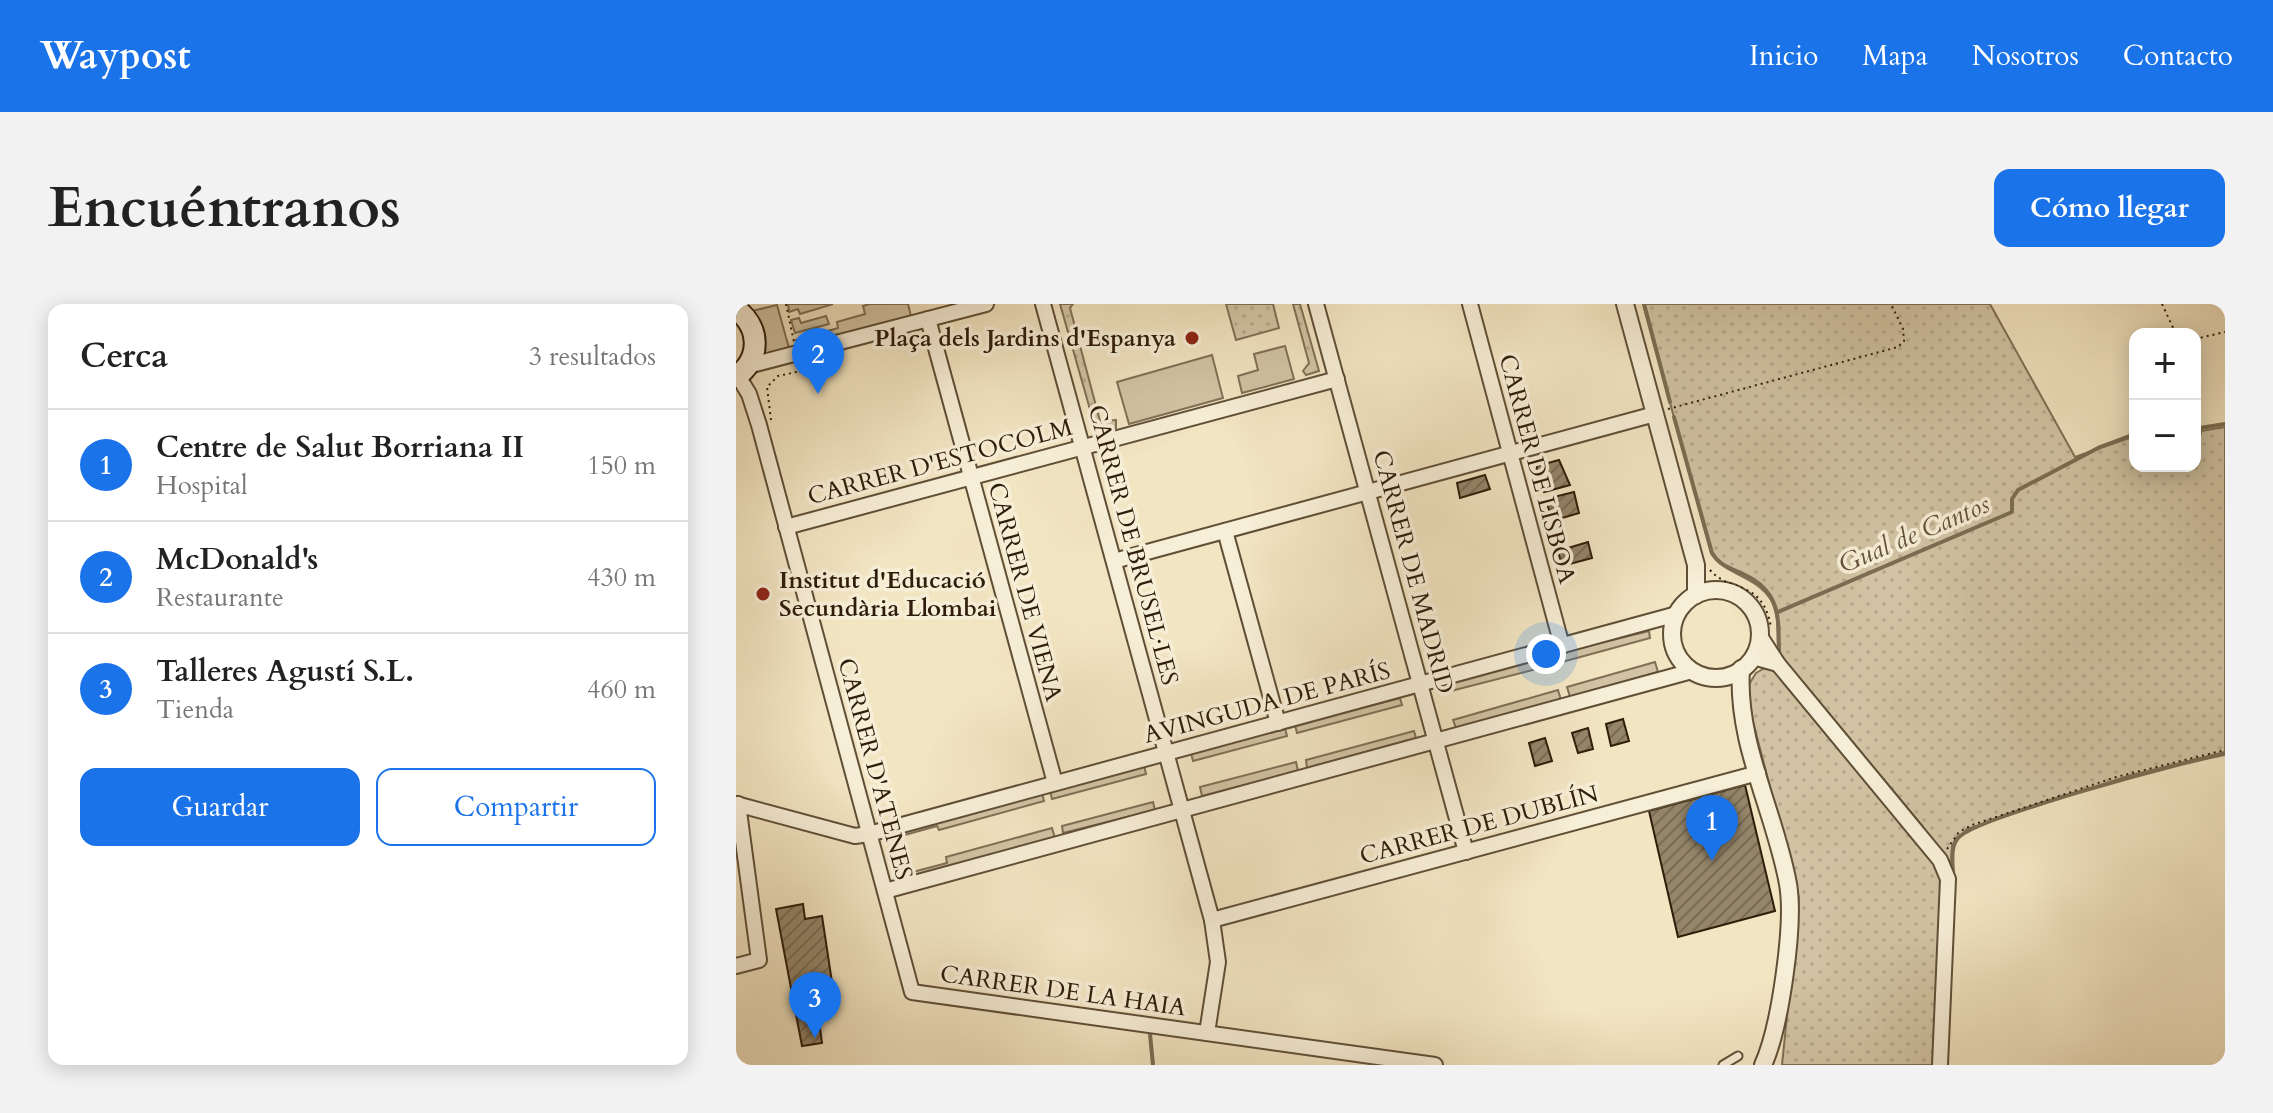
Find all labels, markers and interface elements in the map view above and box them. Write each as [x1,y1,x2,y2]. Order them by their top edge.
text: Waypost [40,30,191,82]
text: Inicio [1749,37,1818,75]
text: Mapa [1862,37,1928,75]
text: Nosotros [1972,37,2079,75]
text: Contacto [2123,37,2233,75]
button: Cómo llegar [1994,169,2225,247]
text: Encuéntranos [48,171,401,246]
place label: Plaça dels Jardins d'Espanya [874,322,1176,355]
pin: 2 [792,328,844,394]
map controls [2129,328,2201,472]
button: + [2129,328,2201,400]
marker: Plaça dels Jardins d'Espanya [1183,329,1201,347]
text: Cerca [80,333,168,379]
text: 3 resultados [529,339,656,374]
street label: CARRER DE LISBOA [1490,351,1584,588]
button: − [2129,400,2201,472]
street label: CARRER DE BRUSEL·LES [1080,401,1186,689]
street label: CARRER D'ESTOCOLM [804,411,1076,513]
text: Centre de Salut Borriana II [156,427,524,468]
street label: CARRER DE MADRID [1365,447,1461,697]
text: 1 [99,448,113,483]
text: 150 m [587,448,656,483]
text: Hospital [156,468,248,503]
street label: CARRER DE VIENA [980,479,1070,706]
water label: Gual de Cantos [1833,486,1995,582]
text: McDonald's [156,539,318,580]
text: 2 [99,560,113,595]
text: 430 m [587,560,656,595]
place label: Institut d'Educació Secundària Llombai [779,564,997,625]
text: Restaurante [156,580,284,615]
marker: Institut d'Educació Secundària Llombai [754,585,772,603]
your location [1526,634,1566,674]
text: Talleres Agustí S.L. [156,651,414,692]
street label: CARRER D'ATENES [830,654,920,884]
street label: AVINGUDA DE PARÍS [1140,654,1394,752]
text: 3 [99,672,113,707]
text: 460 m [587,672,656,707]
text: Tienda [156,692,234,727]
button: Guardar [80,768,360,846]
button: Compartir [376,768,656,846]
street label: CARRER DE DUBLÍN [1356,777,1603,873]
pin: 1 [1686,795,1738,861]
street label: CARRER DE LA HAIA [938,957,1189,1025]
pin: 3 [789,972,841,1038]

